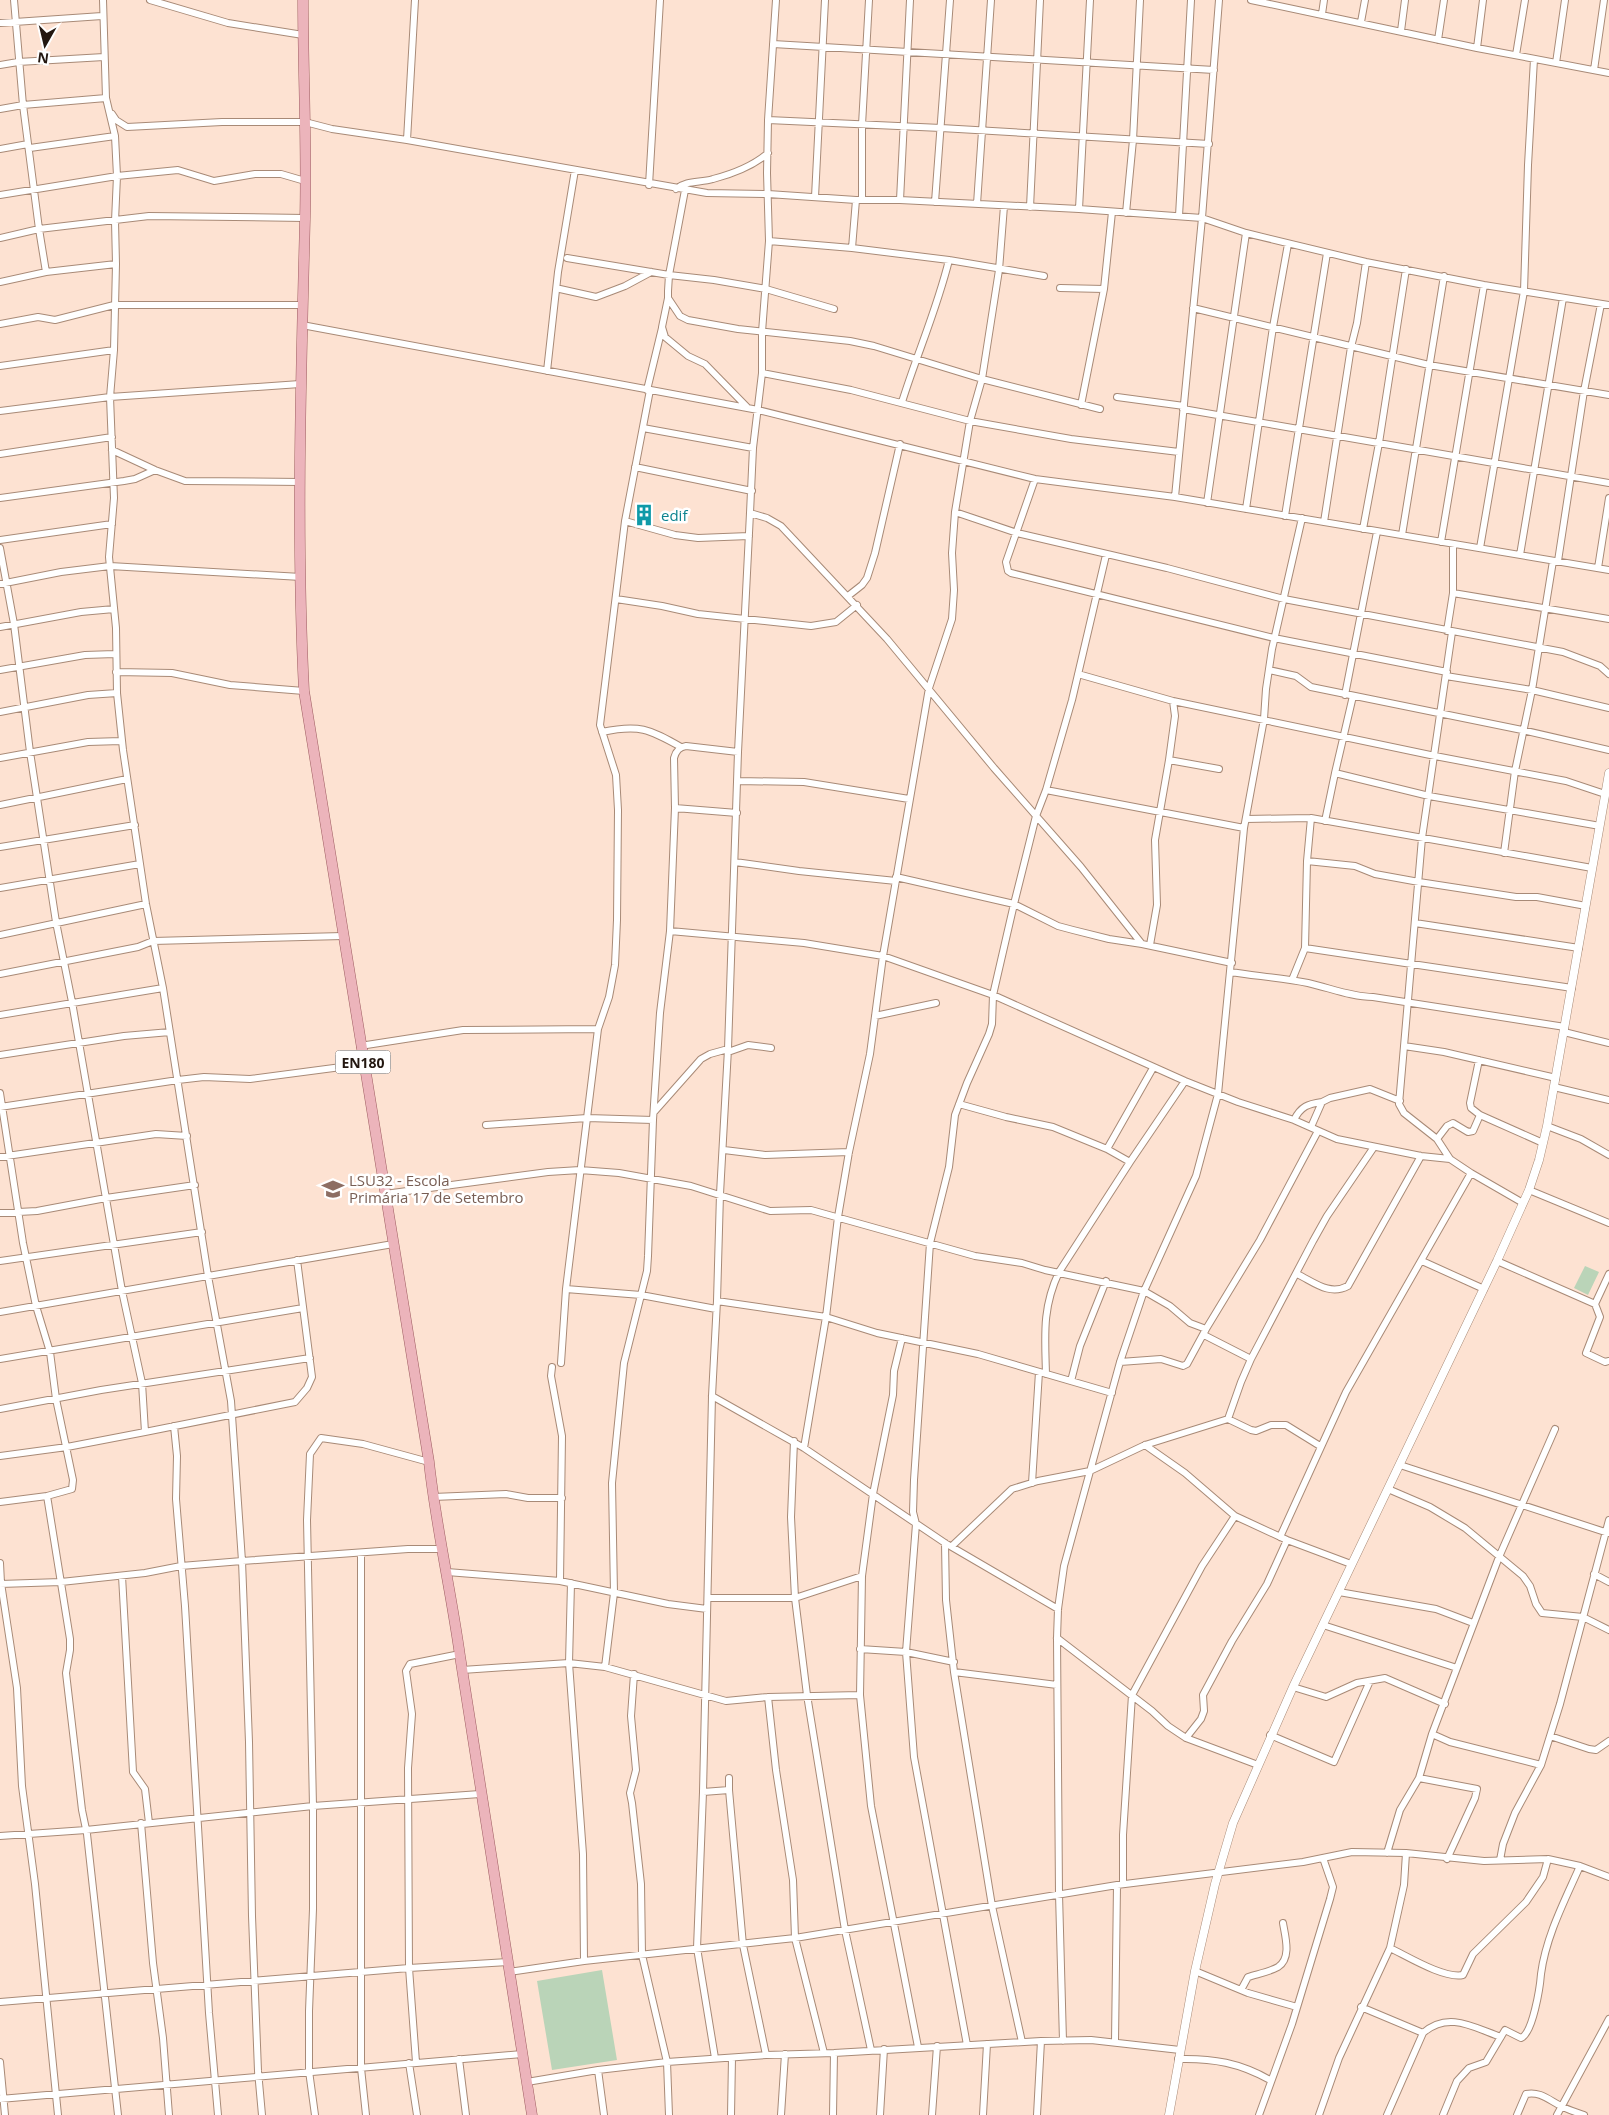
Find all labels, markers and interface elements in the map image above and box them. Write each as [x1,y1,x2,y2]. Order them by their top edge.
north arrow [20,20,70,70]
text: N [36,48,50,69]
building icon: edif [631,502,657,528]
place label: edif [661,505,688,525]
road number: EN180 [336,1050,390,1074]
place label: LSU32 - Escola Primária 17 de Setembro [349,1170,524,1207]
school or university icon: LSU32 - Escola Primária 17 de Setembro [320,1176,346,1202]

